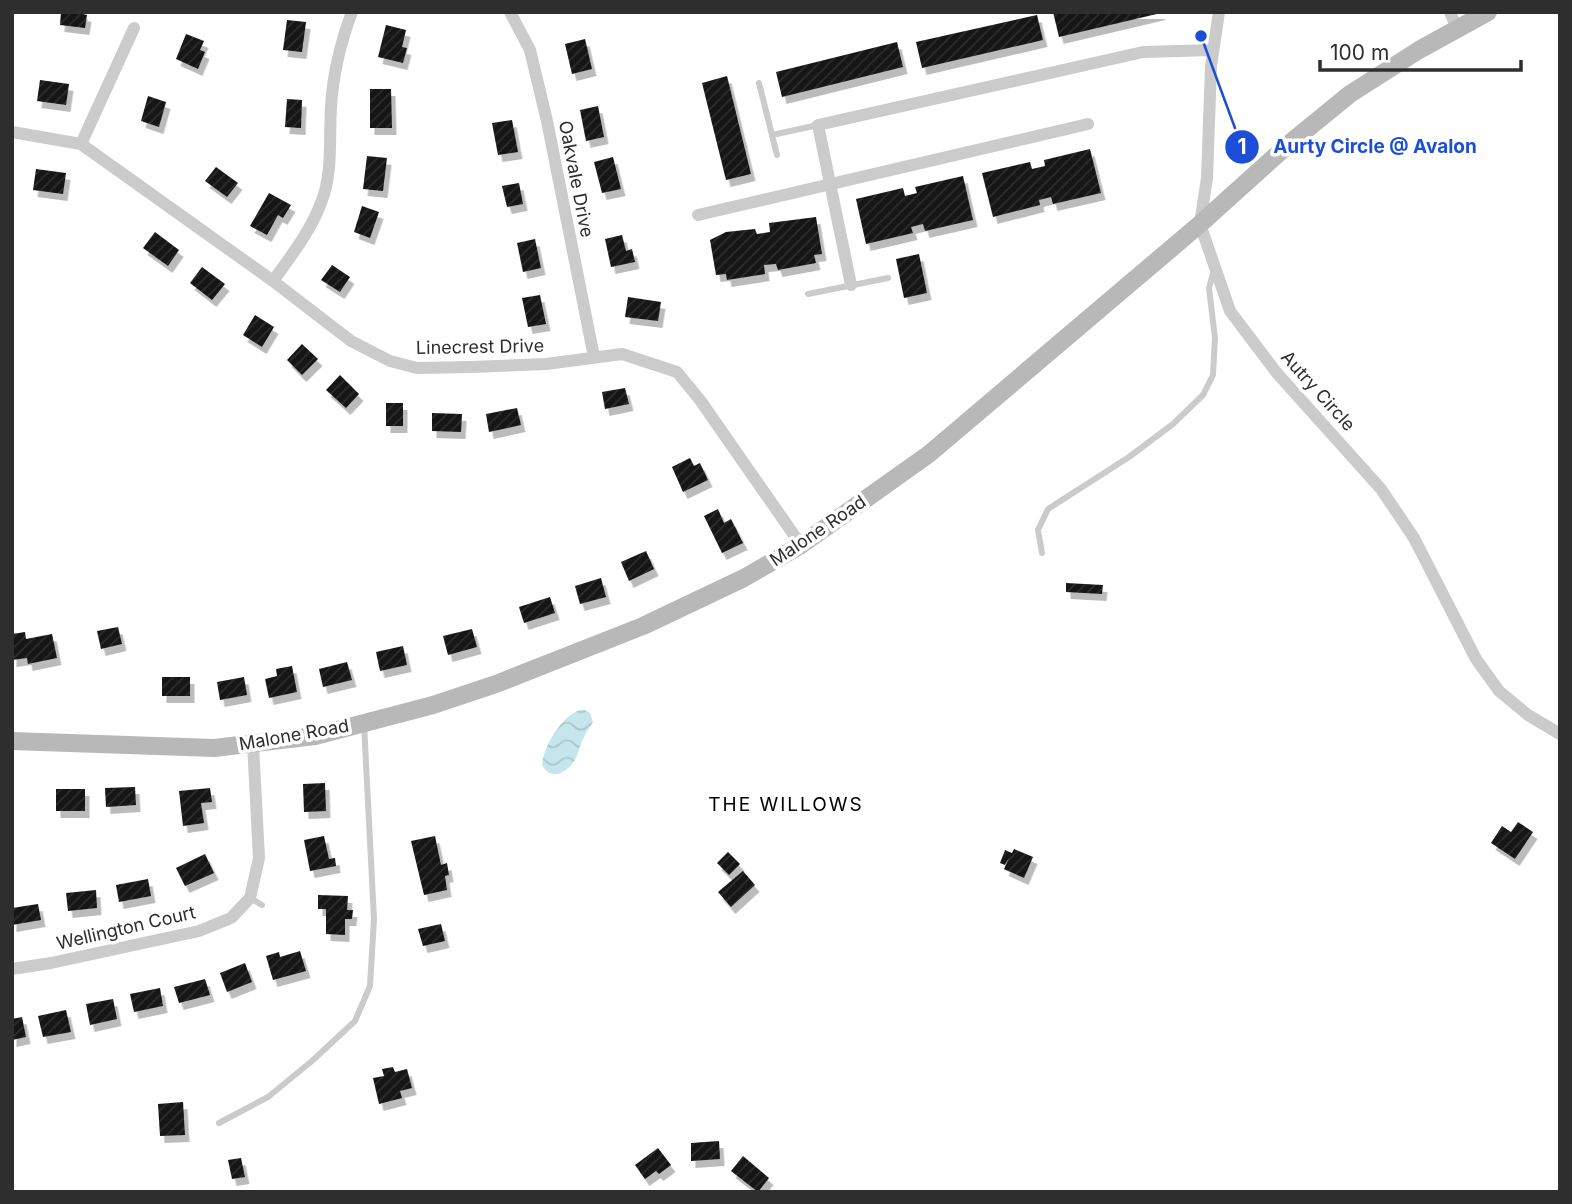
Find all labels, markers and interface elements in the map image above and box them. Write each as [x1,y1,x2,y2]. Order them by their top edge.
scale bar [1320,28,1521,72]
text: 100 m [1330,40,1389,65]
street label: Oakvale Drive [555,119,598,239]
callout: Aurty Circle @ Avalon [1224,127,1491,167]
text: 1 [1237,134,1247,159]
text: Aurty Circle @ Avalon [1273,135,1477,158]
street label: Linecrest Drive [416,335,544,358]
street label: Autry Circle [1277,346,1360,435]
street label: Malone Road [766,491,870,570]
street label: Malone Road [237,715,350,754]
district label: THE WILLOWS [708,793,864,816]
street label: Wellington Court [54,901,197,954]

